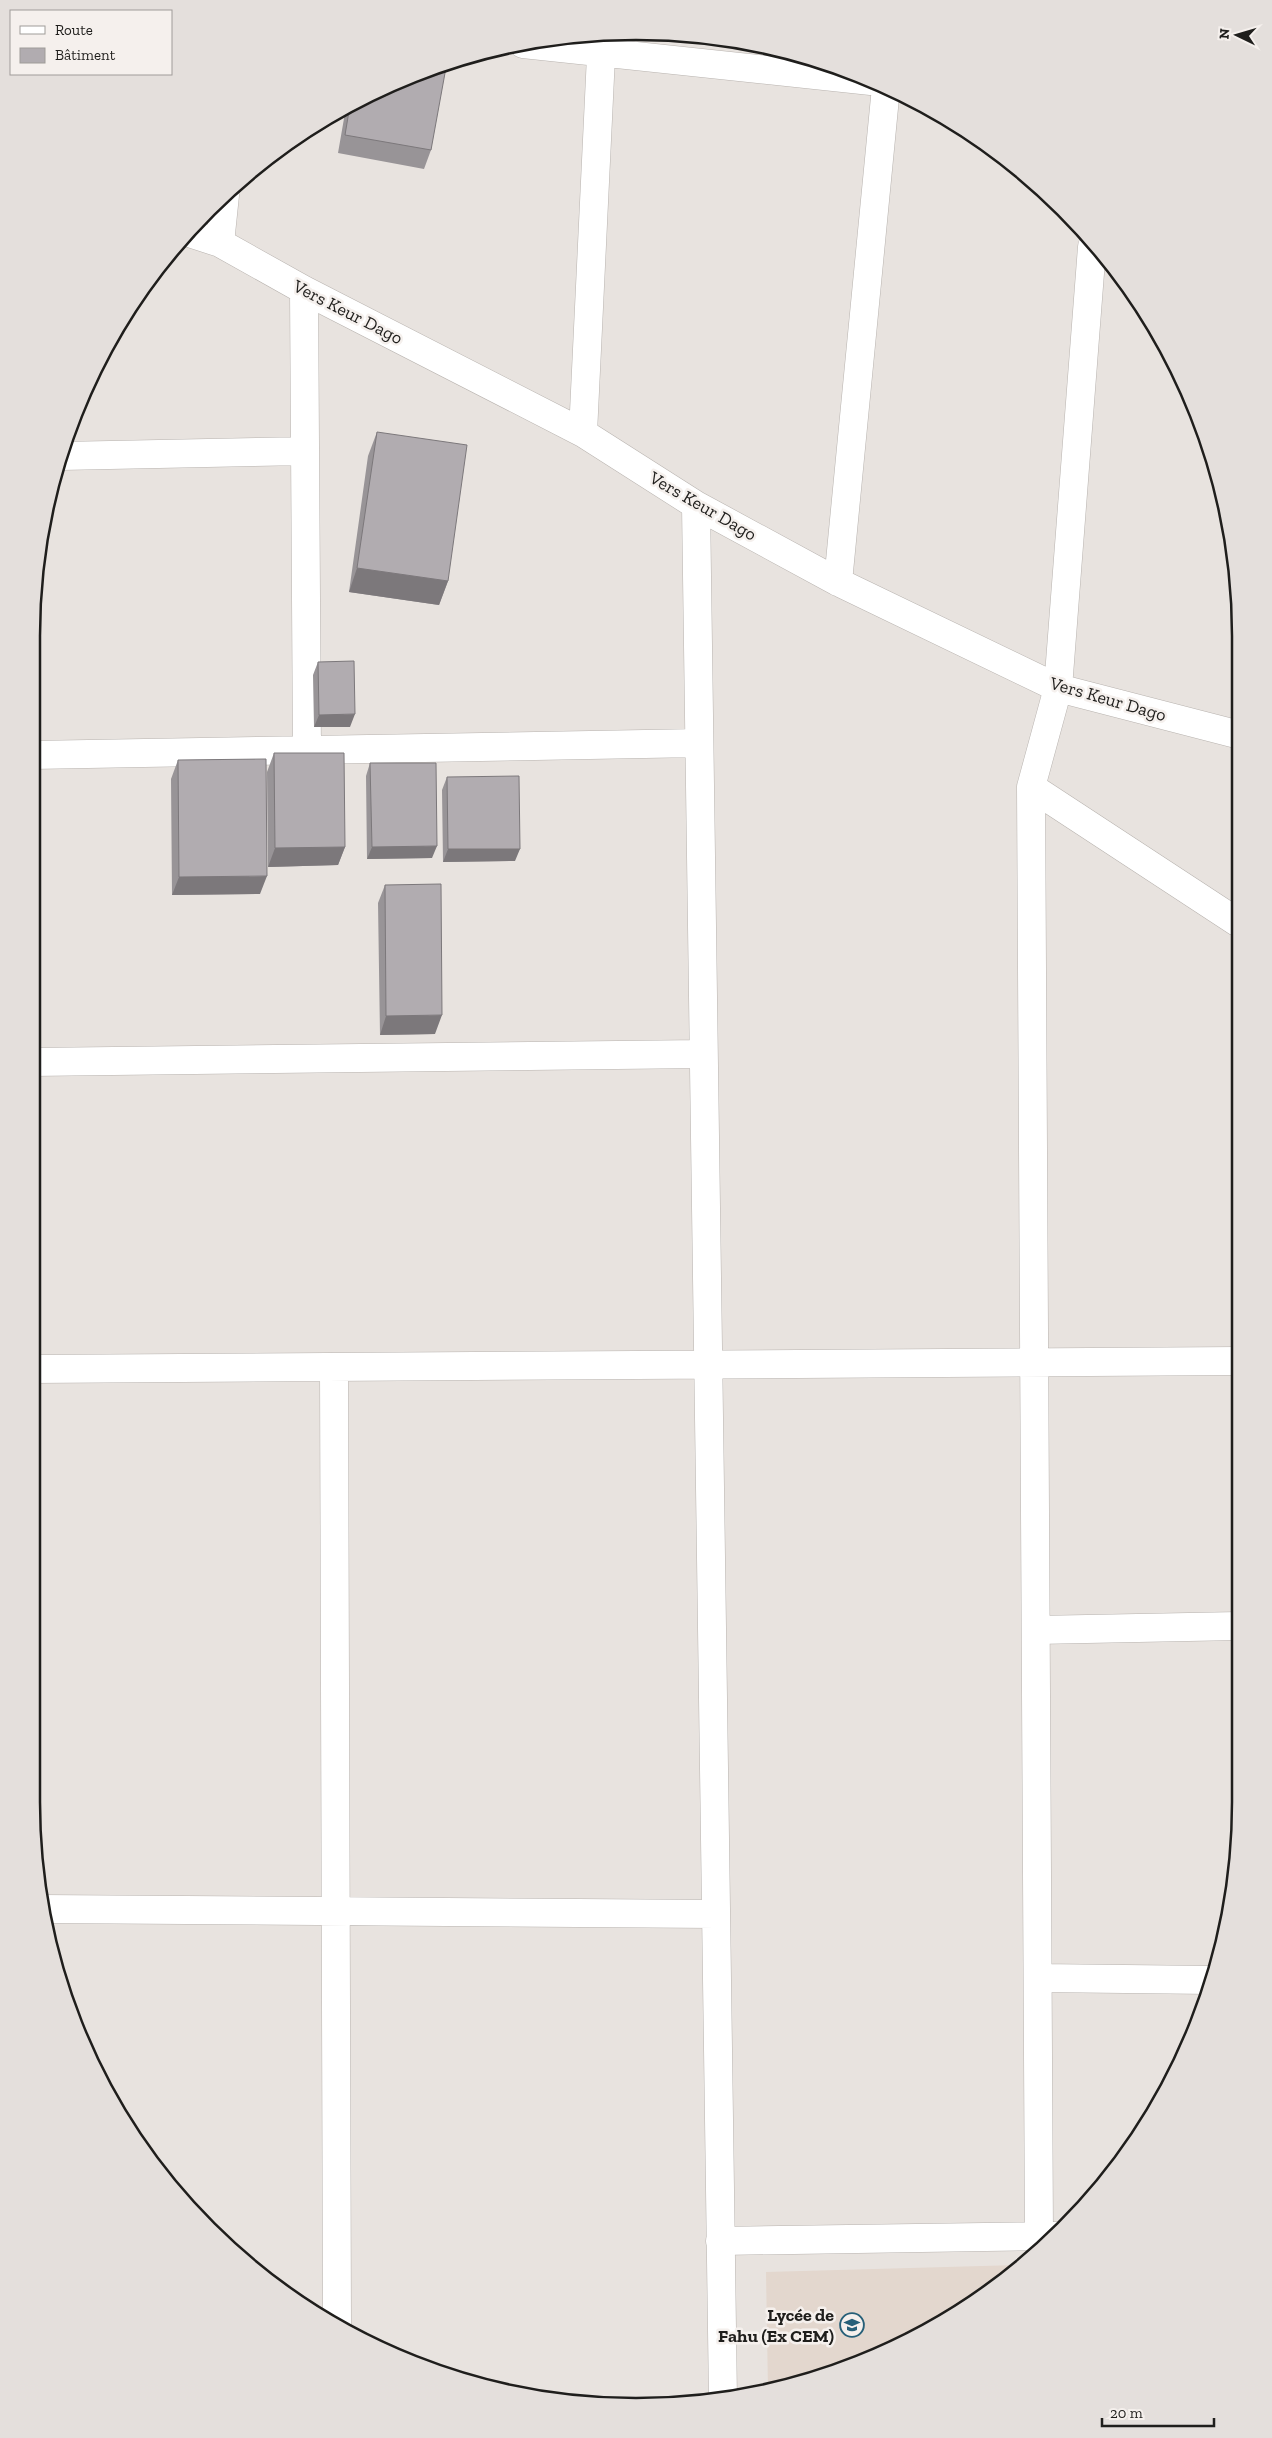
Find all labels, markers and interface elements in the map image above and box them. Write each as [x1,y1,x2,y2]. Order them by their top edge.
legend [10,10,172,75]
north arrow [1212,10,1262,60]
text: Route [55,21,93,39]
text: N [1216,28,1234,40]
text: Bâtiment [55,46,116,64]
street label: Vers Keur Dago [289,275,406,349]
street label: Vers Keur Dago [645,466,760,546]
street label: Vers Keur Dago [1046,672,1169,726]
place label: Lycée de Fahu (Ex CEM) [718,2304,834,2347]
school or university icon: Lycée de Fahu (Ex CEM) [839,2312,865,2338]
scale bar [1102,2396,1214,2428]
text: 20 m [1110,2404,1143,2422]

